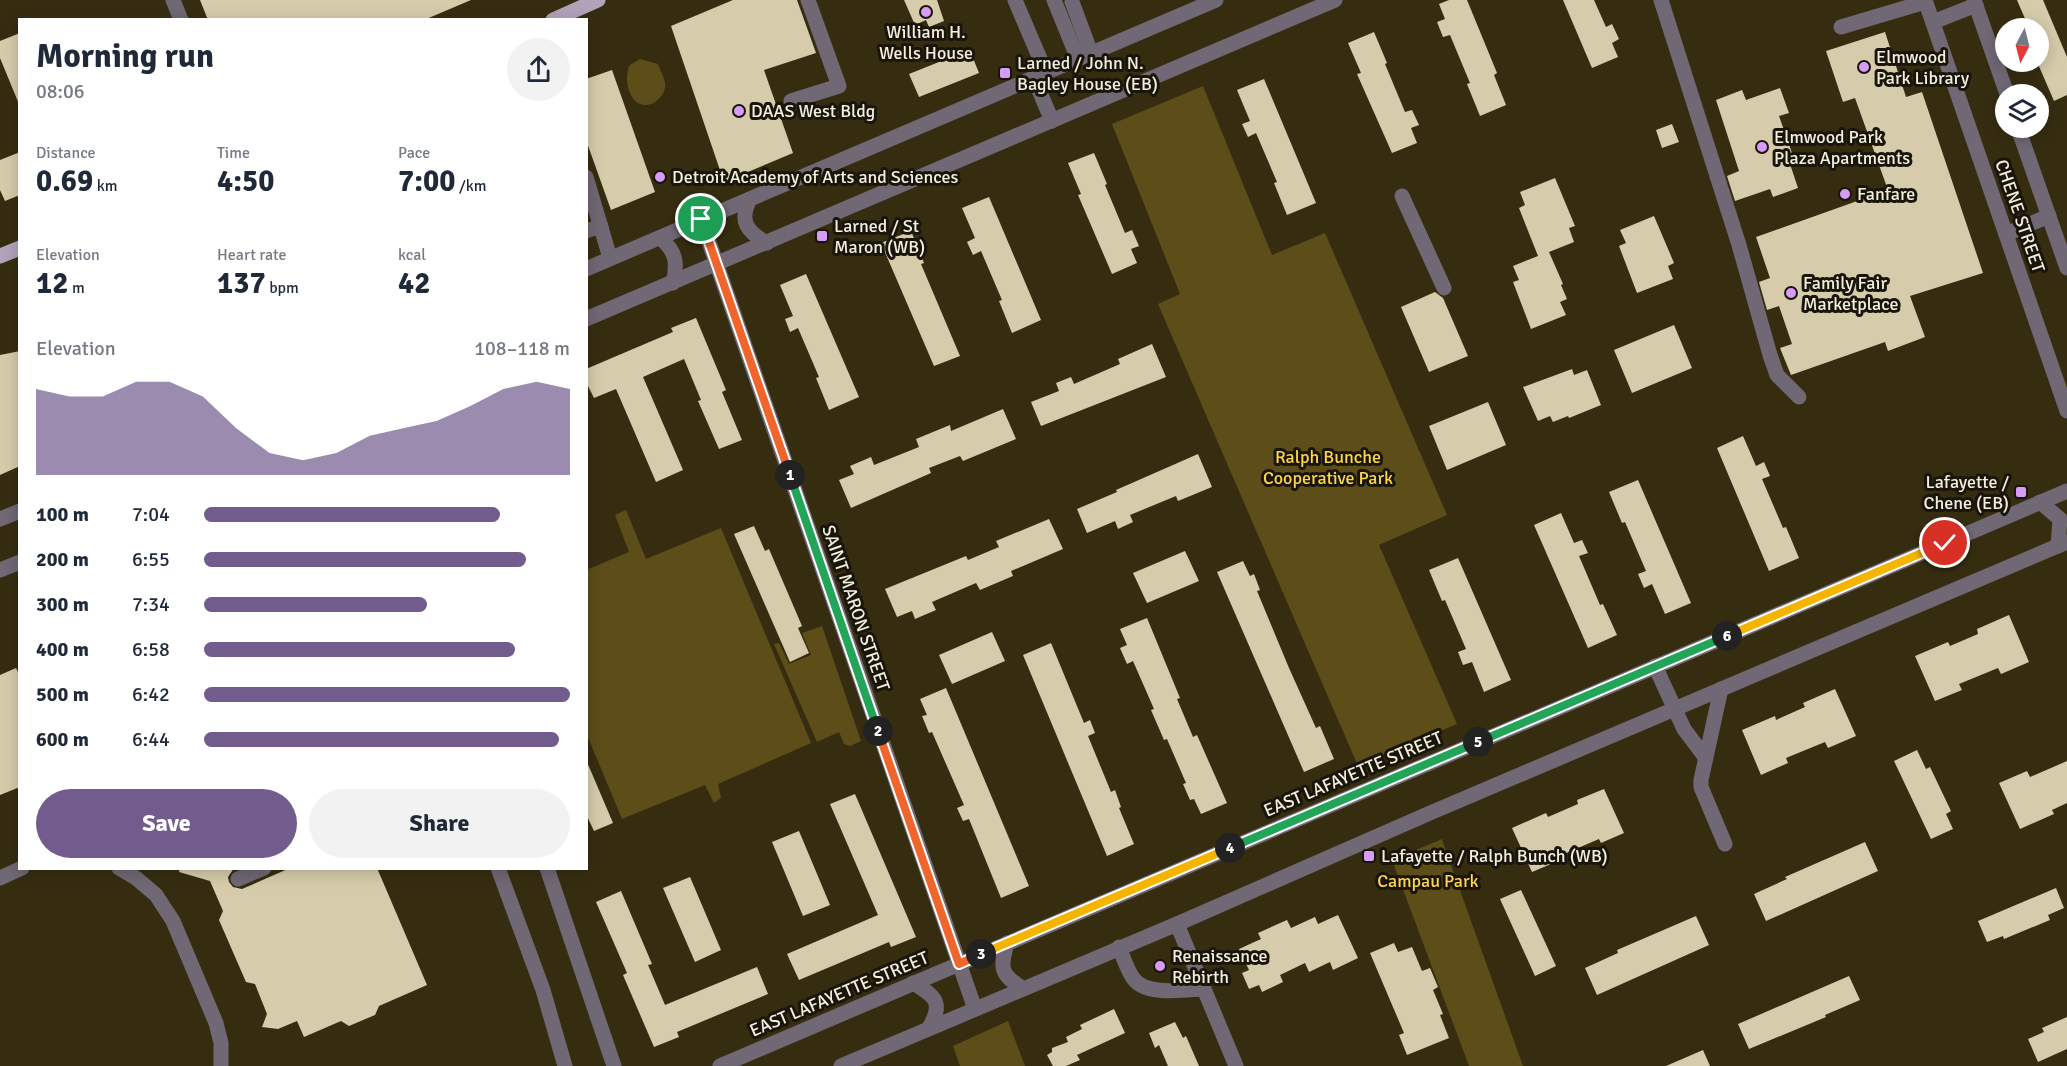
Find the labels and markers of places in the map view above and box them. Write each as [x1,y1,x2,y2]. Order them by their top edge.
marker: William H. Wells House [919,5,933,19]
place label: William H. Wells House [879,21,973,64]
place label: Elmwood Park Library [1876,46,1970,89]
place label: Larned / John N. Bagley House (EB) [1017,52,1158,95]
marker: Elmwood Park Library [1857,60,1871,74]
marker: Larned / John N. Bagley House (EB) [998,66,1012,80]
place label: DAAS West Bldg [751,100,875,122]
marker: DAAS West Bldg [732,104,746,118]
place label: Elmwood Park Plaza Apartments [1774,126,1910,169]
marker: Elmwood Park Plaza Apartments [1755,140,1769,154]
place label: Detroit Academy of Arts and Sciences [672,166,959,188]
marker: Detroit Academy of Arts and Sciences [653,170,667,184]
place label: Fanfare [1857,183,1915,205]
marker: Fanfare [1838,187,1852,201]
pin [675,193,726,244]
place label: Larned / St Maron (WB) [834,215,925,258]
marker: Larned / St Maron (WB) [815,229,829,243]
place label: Family Fair Marketplace [1803,272,1899,315]
marker: Family Fair Marketplace [1784,286,1798,300]
pin: 1 [775,460,805,490]
place label: Lafayette / Chene (EB) [1924,471,2009,514]
marker: Lafayette / Chene (EB) [2014,485,2028,499]
pin [1919,517,1970,568]
pin: 6 [1712,621,1742,651]
pin: 2 [863,716,893,746]
pin: 5 [1463,727,1493,757]
pin: 4 [1215,833,1245,863]
place label: Lafayette / Ralph Bunch (WB) [1381,845,1608,867]
marker: Lafayette / Ralph Bunch (WB) [1362,849,1376,863]
pin: 3 [966,939,996,969]
place label: Renaissance Rebirth [1172,945,1268,988]
marker: Renaissance Rebirth [1153,959,1167,973]

